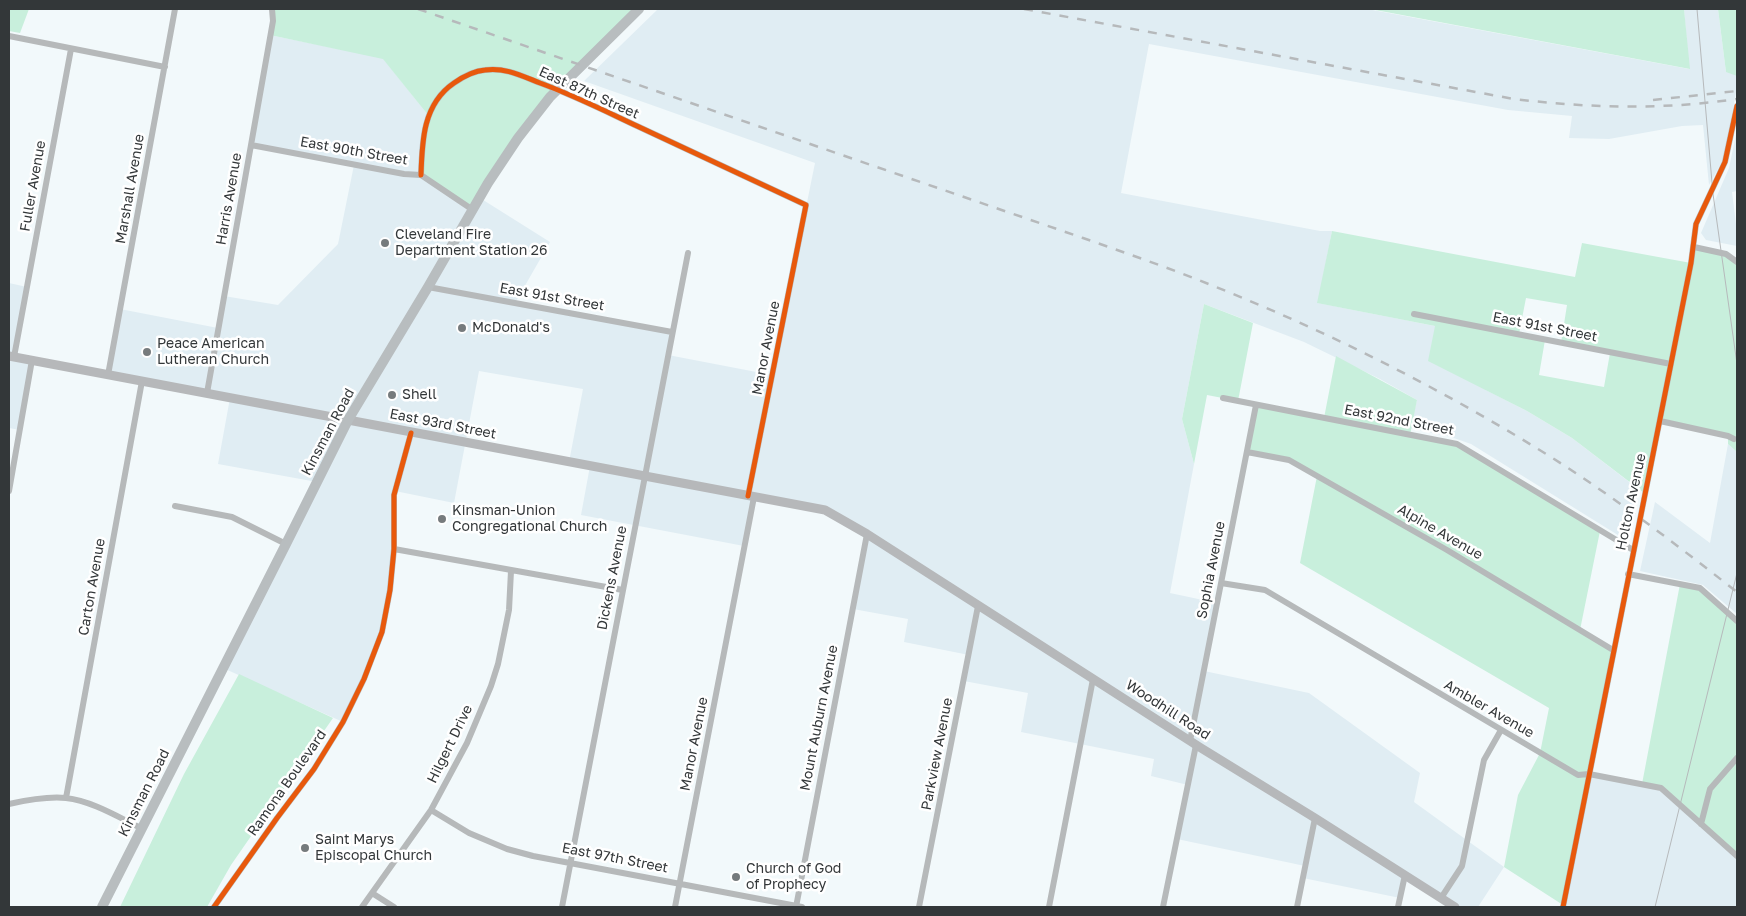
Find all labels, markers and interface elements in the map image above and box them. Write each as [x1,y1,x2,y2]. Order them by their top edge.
street label: East 87th Street [536,63,642,123]
street label: Marshall Avenue [112,133,148,245]
street label: East 90th Street [299,133,409,169]
street label: Fuller Avenue [17,139,49,233]
street label: Harris Avenue [213,151,245,247]
place label: Cleveland Fire Department Station 26 [395,227,547,260]
marker: Cleveland Fire Department Station 26 [379,237,391,249]
street label: East 91st Street [498,280,606,314]
street label: Manor Avenue [749,300,783,396]
street label: East 91st Street [1491,309,1599,345]
place label: McDonald's [472,320,550,336]
marker: McDonald's [456,322,468,334]
place label: Peace American Lutheran Church [157,336,269,368]
marker: Peace American Lutheran Church [141,346,153,358]
street label: Kinsman Road [298,386,358,478]
place label: Shell [402,387,437,403]
marker: Shell [386,389,398,401]
street label: East 92nd Street [1343,401,1455,439]
street label: East 93rd Street [388,405,498,443]
street label: Holton Avenue [1613,452,1649,552]
street label: Alpine Avenue [1394,501,1486,563]
place label: Kinsman-Union Congregational Church [452,503,607,536]
marker: Kinsman-Union Congregational Church [436,513,448,525]
street label: Sophia Avenue [1193,520,1229,620]
street label: Dickens Avenue [594,524,630,632]
street label: Carton Avenue [75,537,109,637]
street label: Mount Auburn Avenue [797,644,841,792]
street label: Woodhill Road [1123,676,1213,744]
street label: Ambler Avenue [1441,676,1537,742]
street label: Manor Avenue [677,696,711,792]
street label: Parkview Avenue [918,696,956,812]
street label: Hilgert Drive [424,702,476,786]
street label: Ramona Boulevard [244,727,330,839]
street label: Kinsman Road [115,746,173,840]
place label: Saint Marys Episcopal Church [315,832,432,864]
street label: East 97th Street [560,839,670,877]
marker: Saint Marys Episcopal Church [299,842,311,854]
place label: Church of God of Prophecy [746,861,841,894]
marker: Church of God of Prophecy [730,871,742,883]

